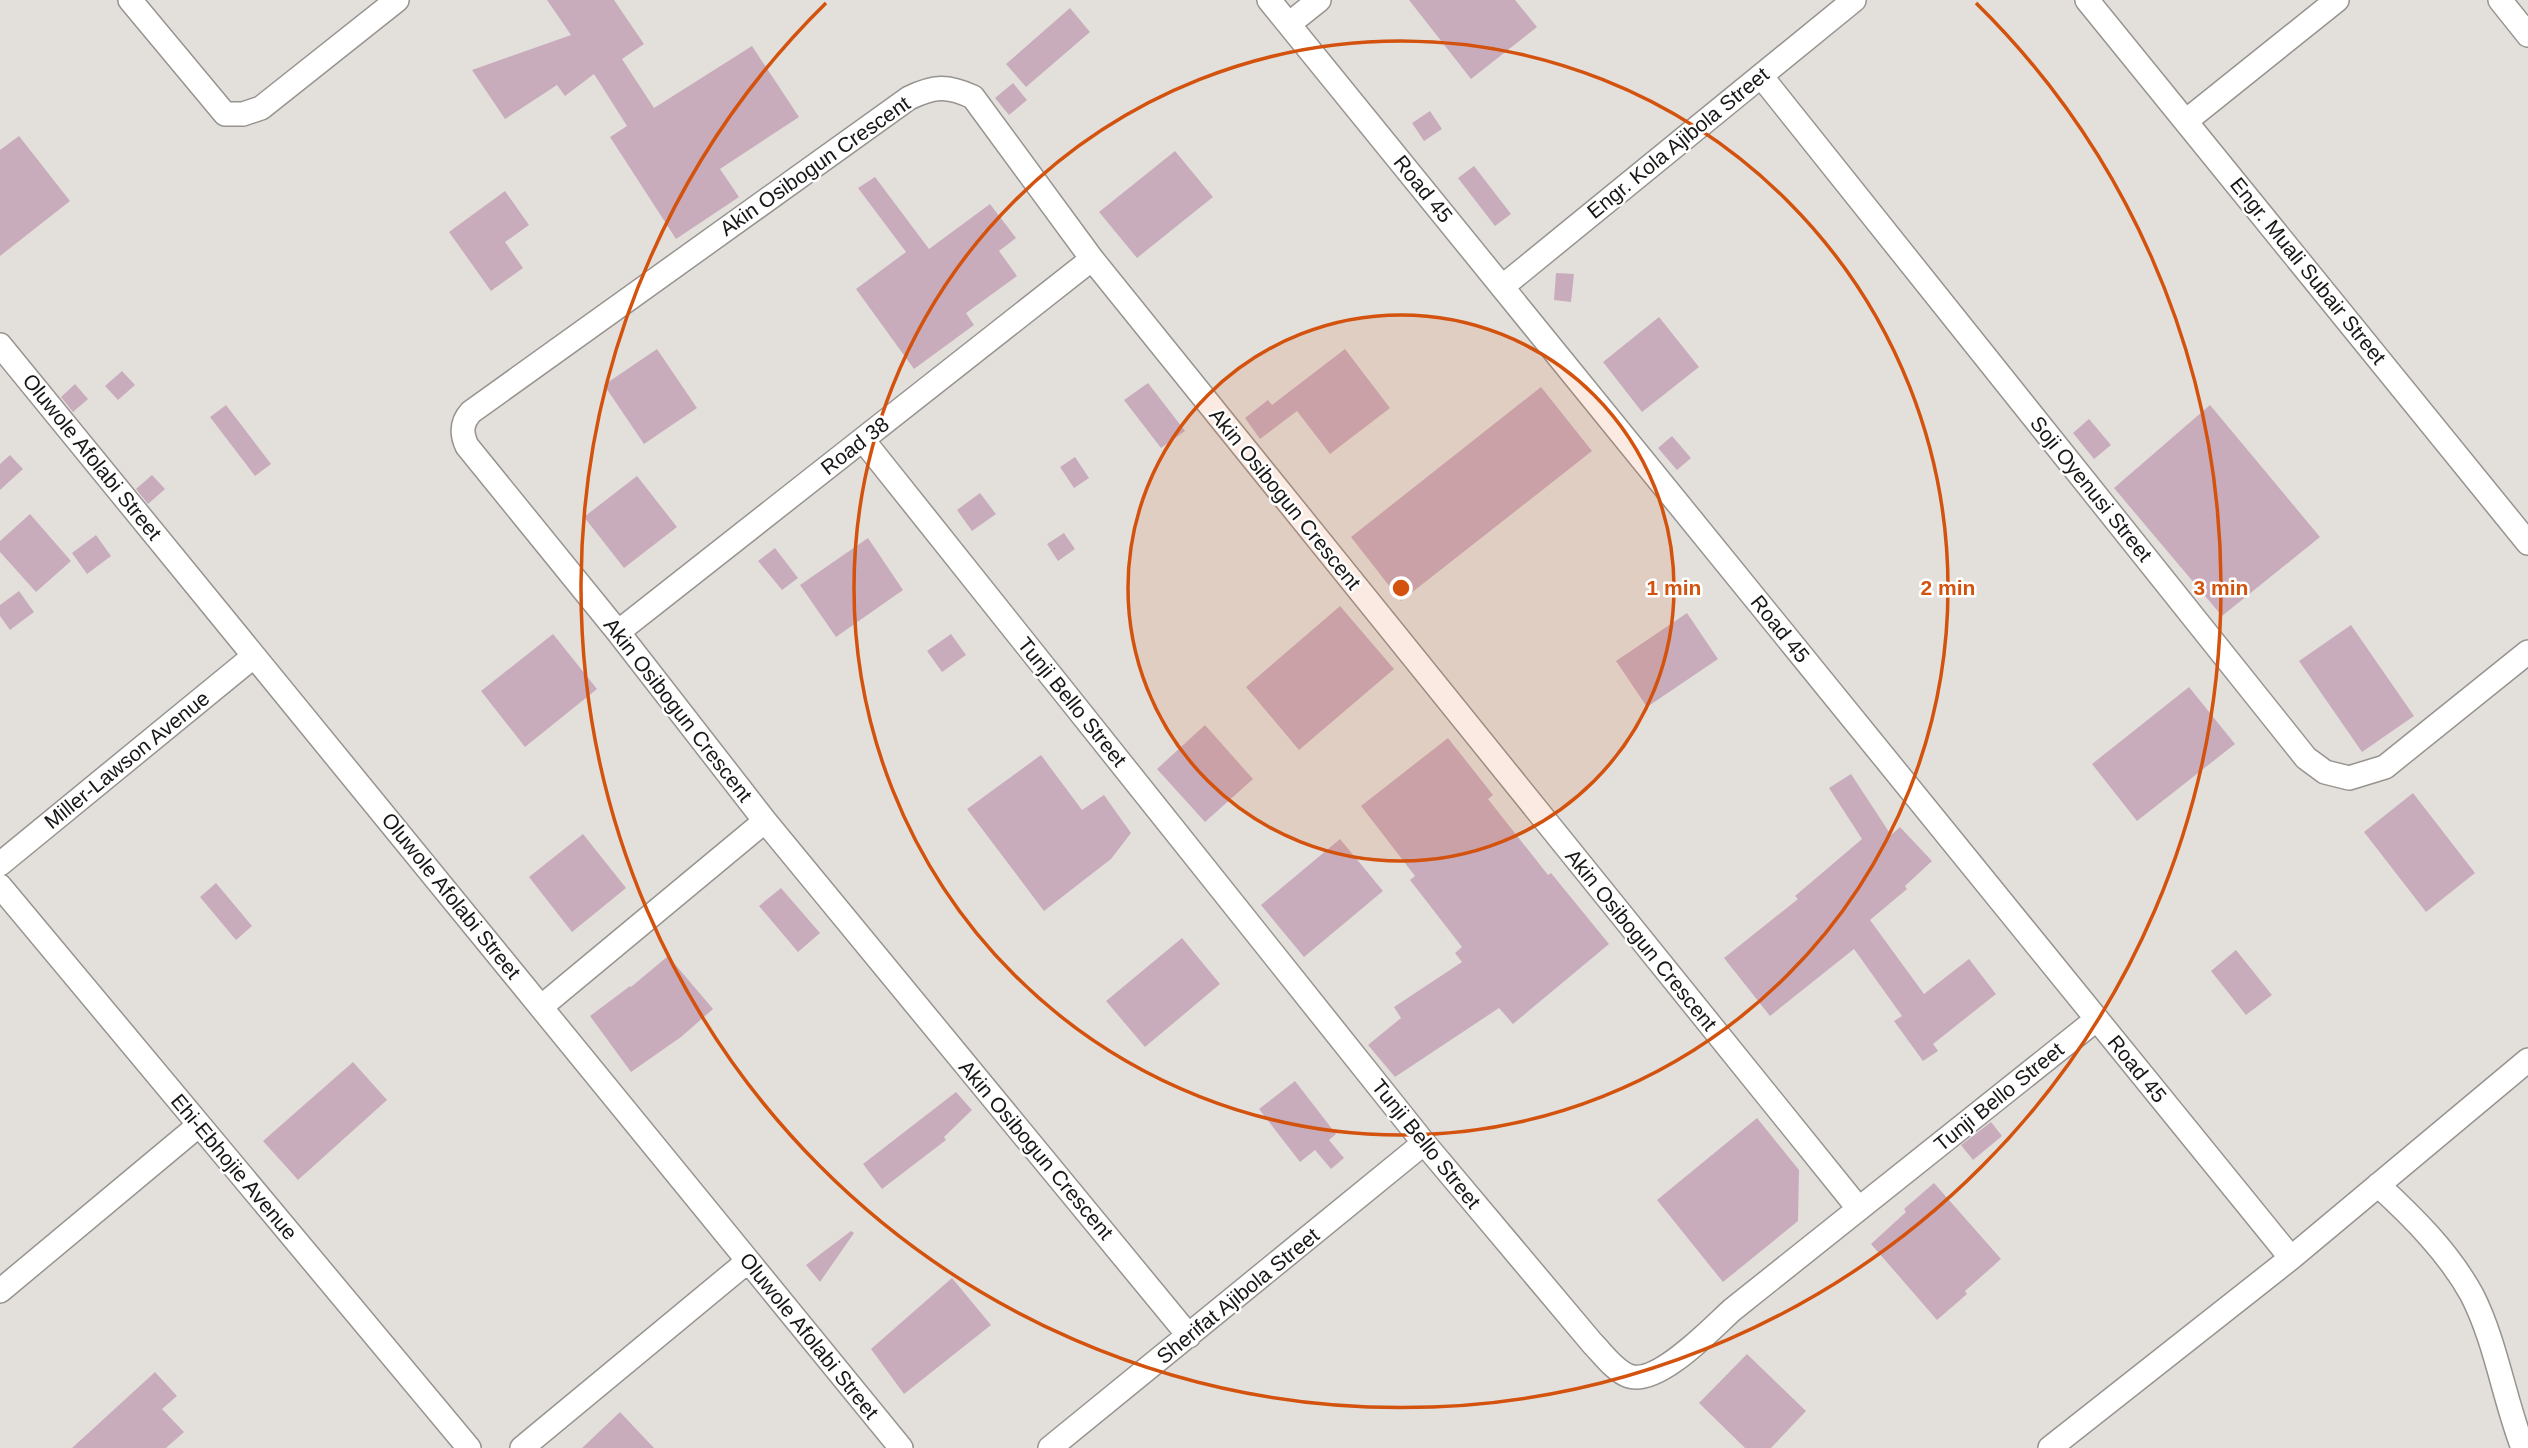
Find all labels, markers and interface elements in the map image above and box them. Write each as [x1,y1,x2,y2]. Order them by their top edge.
street label: Engr. Kola Ajibola Street [1582,62,1773,223]
street label: Akin Osibogun Crescent [715,91,914,240]
street label: Road 45 [1389,151,1457,227]
street label: Engr. Muali Subair Street [2226,173,2391,369]
street label: Oluwole Afolabi Street [18,369,166,544]
street label: Akin Osibogun Crescent [1205,403,1366,594]
street label: Road 38 [816,412,893,479]
street label: Soji Oyenusi Street [2026,412,2157,566]
centre of rings [1389,576,1413,600]
text: 1 min [1647,576,1701,599]
text: 2 min [1921,576,1975,599]
text: 3 min [2194,576,2248,599]
street label: Road 45 [1746,591,1814,667]
street label: Akin Osibogun Crescent [600,613,757,806]
street label: Tunji Bello Street [1013,633,1131,771]
street label: Miller-Lawson Avenue [40,686,214,833]
street label: Oluwole Afolabi Street [377,808,525,983]
street label: Akin Osibogun Crescent [1561,844,1722,1035]
street label: Road 45 [2103,1031,2171,1107]
street label: Tunji Bello Street [1930,1038,2068,1156]
street label: Akin Osibogun Crescent [955,1056,1118,1244]
street label: Tunji Bello Street [1367,1075,1485,1213]
street label: Ehi-Ebhojie Avenue [167,1089,302,1244]
street label: Sherifat Ajibola Street [1152,1223,1324,1368]
street label: Oluwole Afolabi Street [735,1248,883,1423]

